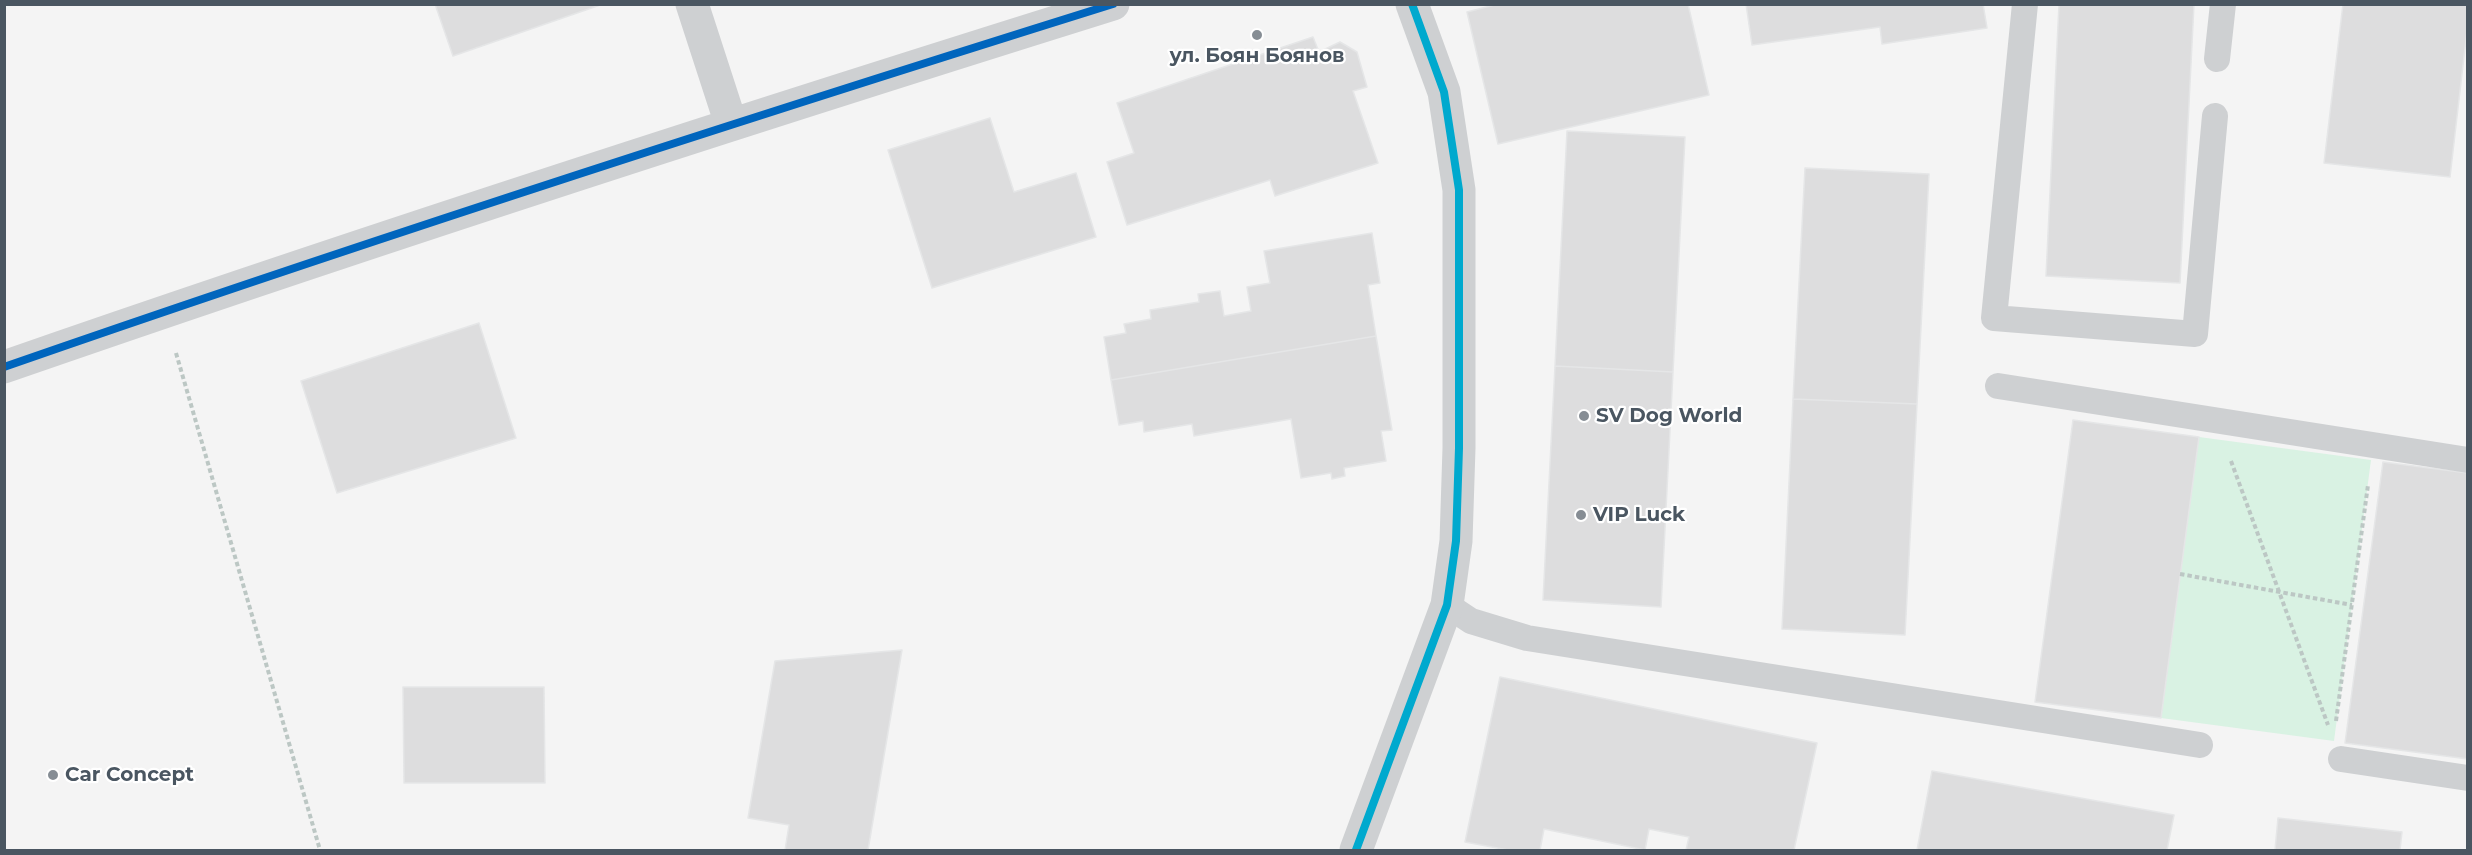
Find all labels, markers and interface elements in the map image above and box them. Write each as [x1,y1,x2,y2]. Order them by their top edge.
marker: ул. Боян Боянов [1250,28,1264,42]
place label: ул. Боян Боянов [1170,44,1344,68]
place label: SV Dog World [1596,404,1742,428]
marker: SV Dog World [1577,409,1591,423]
place label: VIP Luck [1593,503,1685,527]
marker: VIP Luck [1574,508,1588,522]
place label: Car Concept [65,763,194,787]
marker: Car Concept [46,768,60,782]

